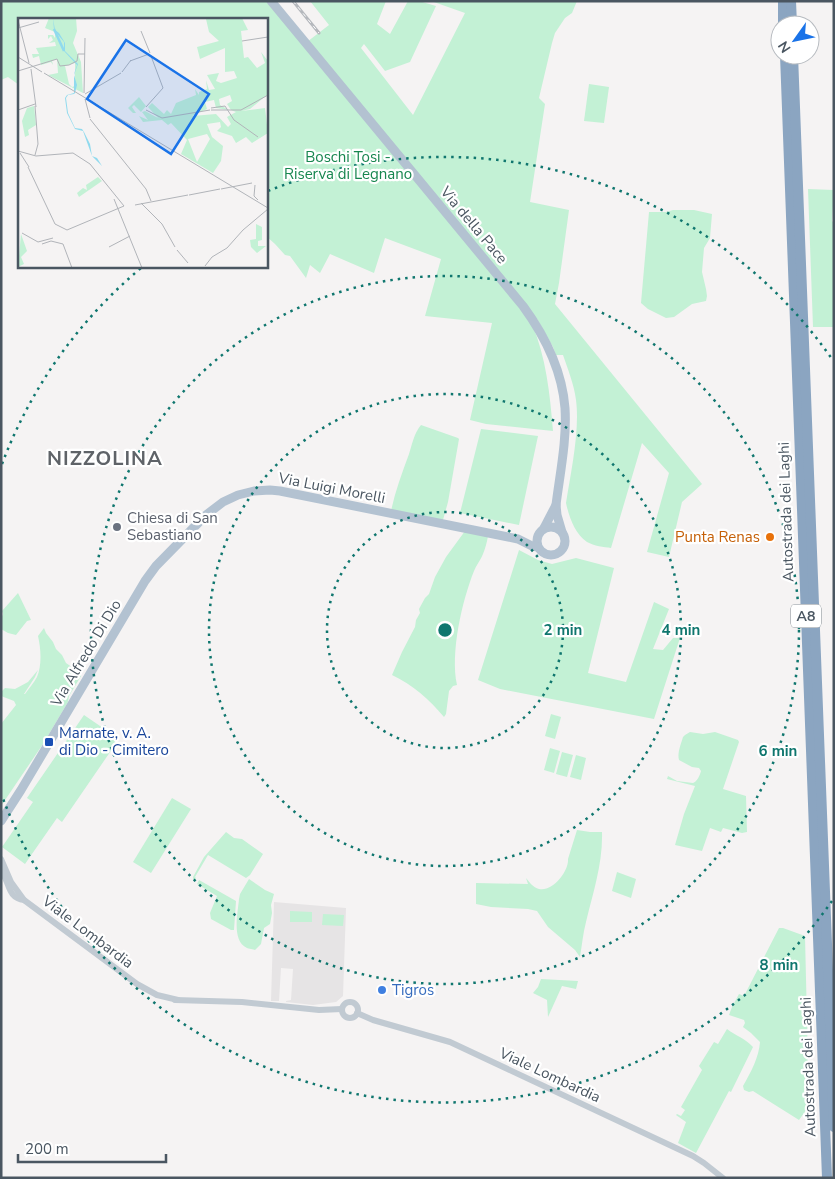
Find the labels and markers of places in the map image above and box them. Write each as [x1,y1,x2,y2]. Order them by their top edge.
place label: Chiesa di San Sebastiano [127,508,218,545]
marker: Chiesa di San Sebastiano [111,521,123,533]
place label: Punta Renas [675,527,760,547]
marker: Punta Renas [764,531,776,543]
centre of rings [436,621,454,639]
place label: Marnate, v. A. di Dio - Cimitero [59,723,169,760]
marker: Marnate, v. A. di Dio - Cimitero [43,736,55,748]
place label: Tigros [392,980,434,1000]
marker: Tigros [376,984,388,996]

